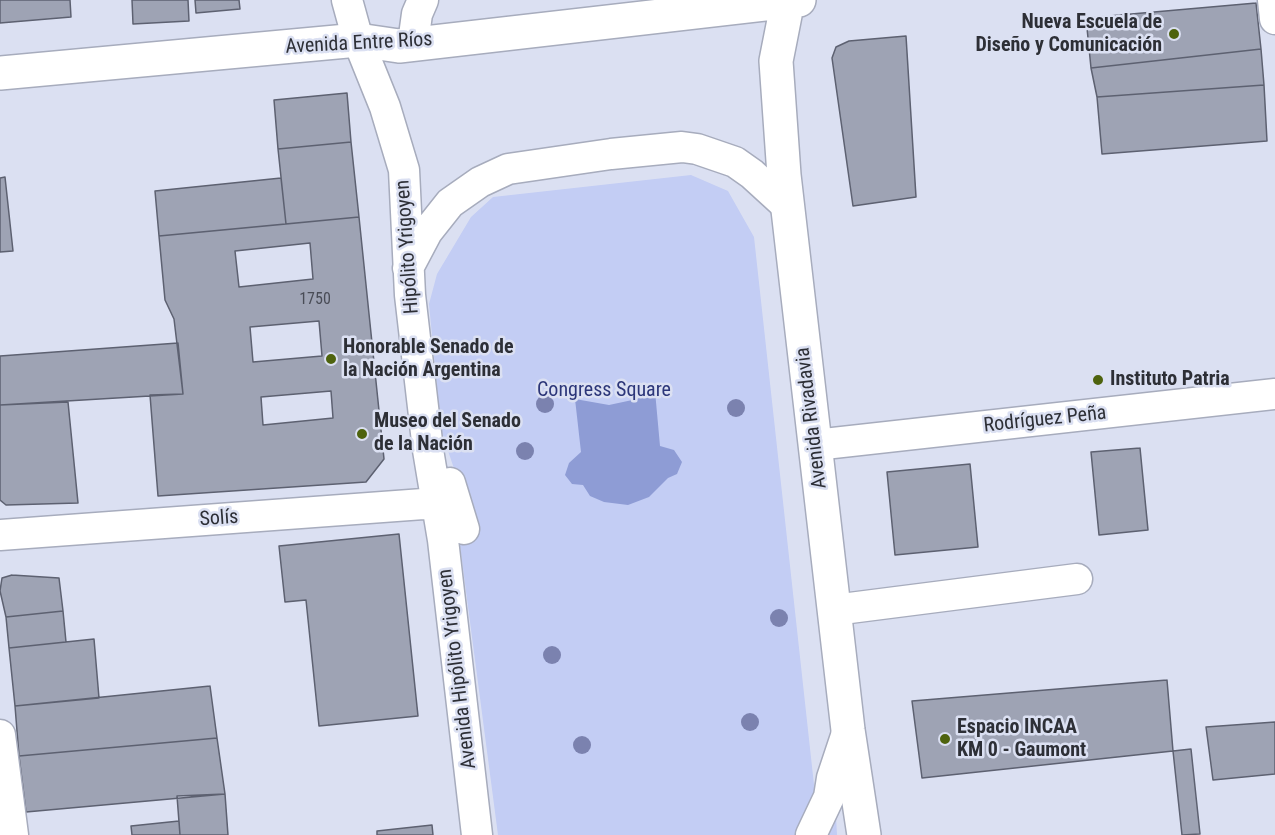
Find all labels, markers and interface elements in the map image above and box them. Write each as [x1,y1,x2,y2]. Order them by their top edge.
place label: Nueva Escuela de Diseño y Comunicación [976,11,1162,58]
marker: Nueva Escuela de Diseño y Comunicación [1167,27,1181,41]
street label: Avenida Entre Ríos [285,28,433,60]
street label: Hipólito Yrigoyen [391,179,425,315]
house number: 1750 [299,290,331,310]
place label: Honorable Senado de la Nación Argentina [343,336,513,383]
street label: Avenida Rivadavia [791,346,833,490]
marker: Honorable Senado de la Nación Argentina [324,352,338,366]
place label: Instituto Patria [1110,368,1230,392]
marker: Instituto Patria [1091,373,1105,387]
park label: Congress Square [537,379,671,403]
street label: Rodríguez Peña [982,402,1108,438]
place label: Museo del Senado de la Nación [374,410,521,457]
marker: Museo del Senado de la Nación [355,427,369,441]
street label: Solís [199,506,239,532]
street label: Avenida Hipólito Yrigoyen [434,568,482,770]
place label: Espacio INCAA KM 0 - Gaumont [957,716,1086,763]
marker: Espacio INCAA KM 0 - Gaumont [938,732,952,746]

